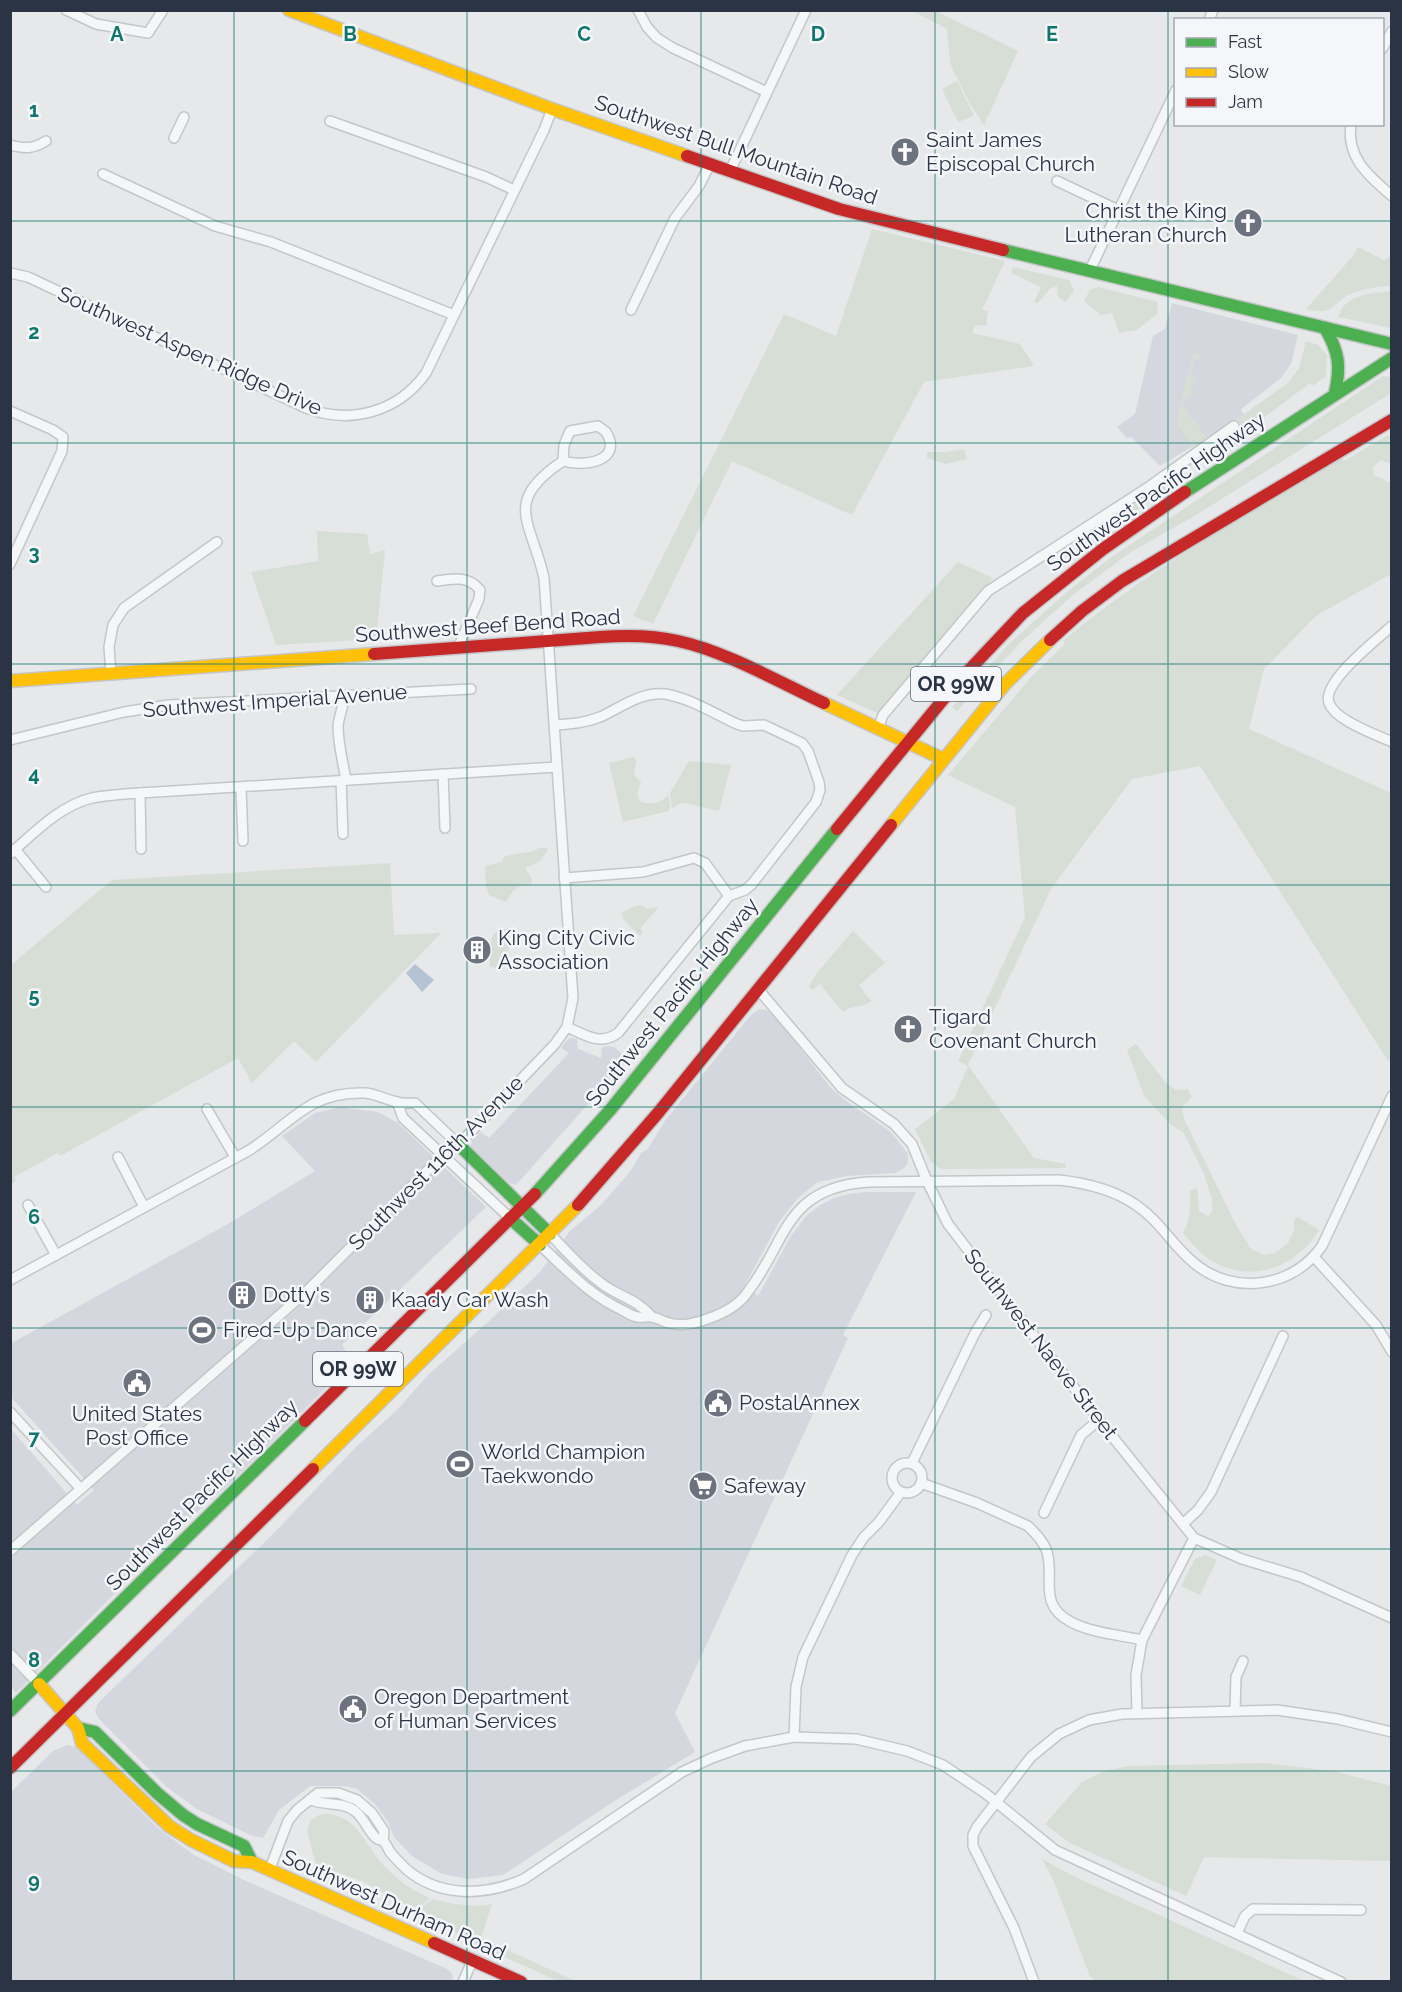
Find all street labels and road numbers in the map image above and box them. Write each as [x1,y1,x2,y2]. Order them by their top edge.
street label: Southwest Bull Mountain Road [592,89,881,210]
street label: Southwest Aspen Ridge Drive [54,281,326,420]
street label: Southwest Pacific Highway [1042,407,1270,577]
street label: Southwest Beef Bend Road [354,604,622,647]
road number: OR 99W [911,667,1001,701]
street label: Southwest Imperial Avenue [142,679,408,722]
street label: Southwest Pacific Highway [580,893,763,1111]
street label: Southwest 116th Avenue [343,1070,528,1255]
street label: Southwest Naeve Street [959,1244,1123,1444]
road number: OR 99W [313,1352,403,1386]
street label: Southwest Pacific Highway [101,1394,303,1596]
street label: Southwest Durham Road [279,1844,510,1965]

